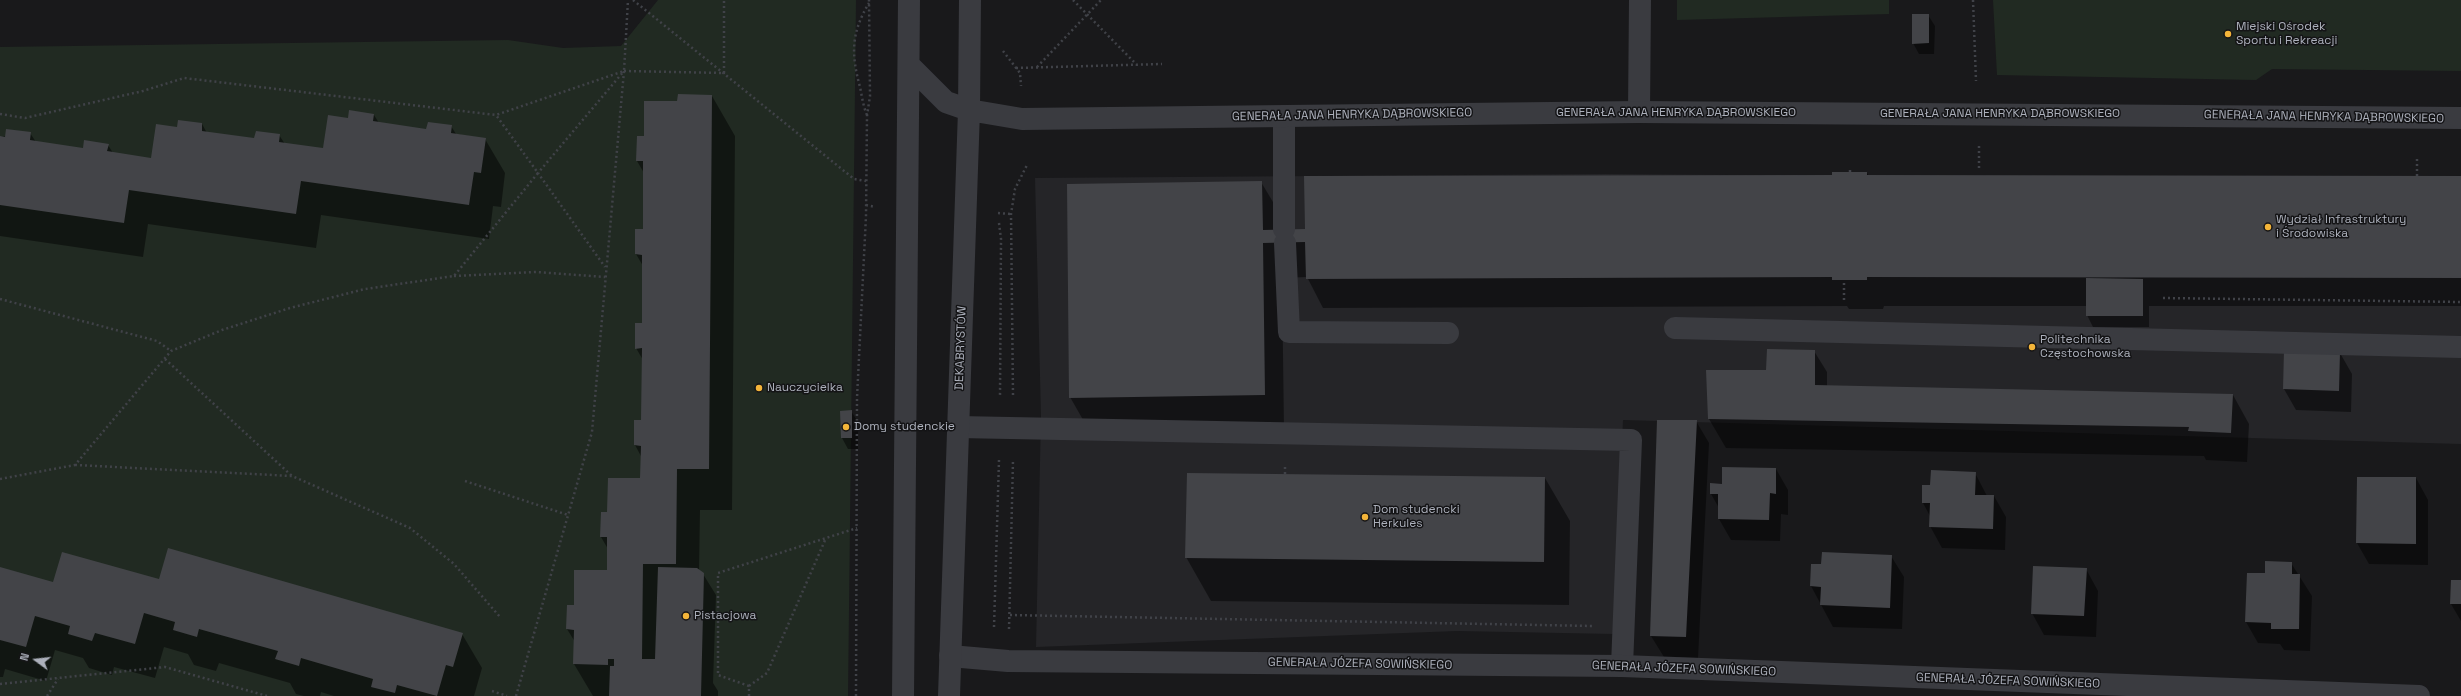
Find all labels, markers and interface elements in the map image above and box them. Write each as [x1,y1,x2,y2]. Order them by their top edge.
place label: Miejski Ośrodek Sportu i Rekreacji [2236,20,2337,48]
marker: Miejski Ośrodek Sportu i Rekreacji [2223,29,2233,39]
street label: GENERAŁA JANA HENRYKA DĄBROWSKIEGO [1232,106,1472,124]
street label: GENERAŁA JANA HENRYKA DĄBROWSKIEGO [1556,106,1796,120]
street label: GENERAŁA JANA HENRYKA DĄBROWSKIEGO [1880,107,2120,121]
street label: GENERAŁA JANA HENRYKA DĄBROWSKIEGO [2204,108,2444,126]
place label: Wydział Infrastruktury i Środowiska [2276,213,2406,241]
marker: Wydział Infrastruktury i Środowiska [2263,222,2273,232]
street label: DEKABRYSTÓW [952,306,970,390]
place label: Politechnika Częstochowska [2040,333,2131,361]
marker: Politechnika Częstochowska [2027,342,2037,352]
place label: Nauczycielka [767,381,843,395]
marker: Nauczycielka [754,383,764,393]
place label: Domy studenckie [854,420,955,434]
marker: Domy studenckie [841,422,851,432]
place label: Dom studencki Herkules [1373,503,1460,531]
marker: Dom studencki Herkules [1360,512,1370,522]
place label: Pistacjowa [694,609,756,623]
marker: Pistacjowa [681,611,691,621]
north arrow [16,640,56,680]
text: N [17,652,32,662]
street label: GENERAŁA JÓZEFA SOWIŃSKIEGO [1268,655,1452,673]
street label: GENERAŁA JÓZEFA SOWIŃSKIEGO [1592,659,1776,679]
street label: GENERAŁA JÓZEFA SOWIŃSKIEGO [1916,671,2100,691]

